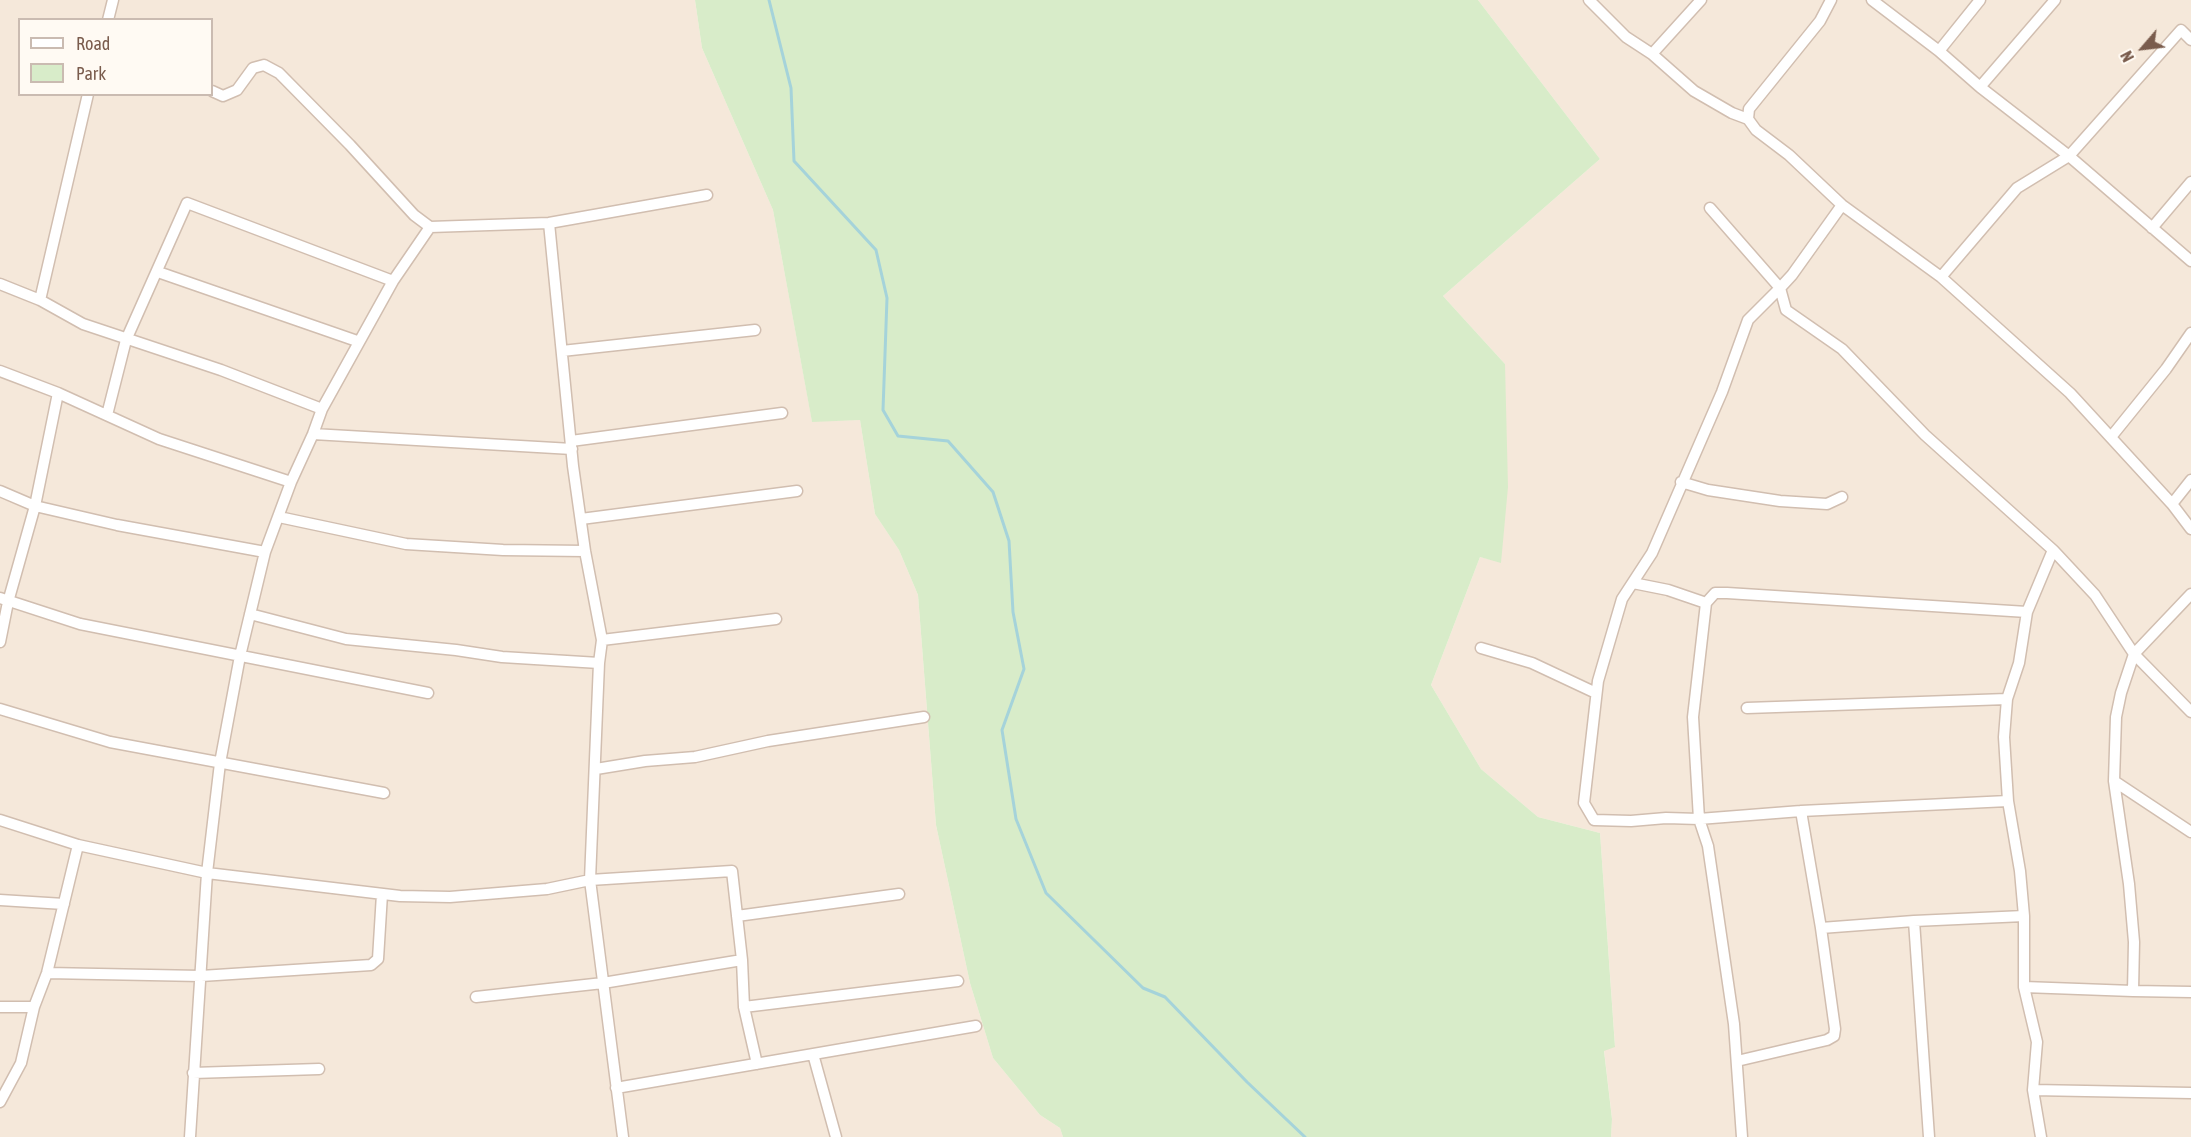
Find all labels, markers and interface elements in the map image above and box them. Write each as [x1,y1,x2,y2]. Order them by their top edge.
legend [18,18,213,96]
north arrow [2113,18,2173,78]
text: Road [76,33,110,54]
text: N [2117,48,2137,65]
text: Park [76,63,106,84]

